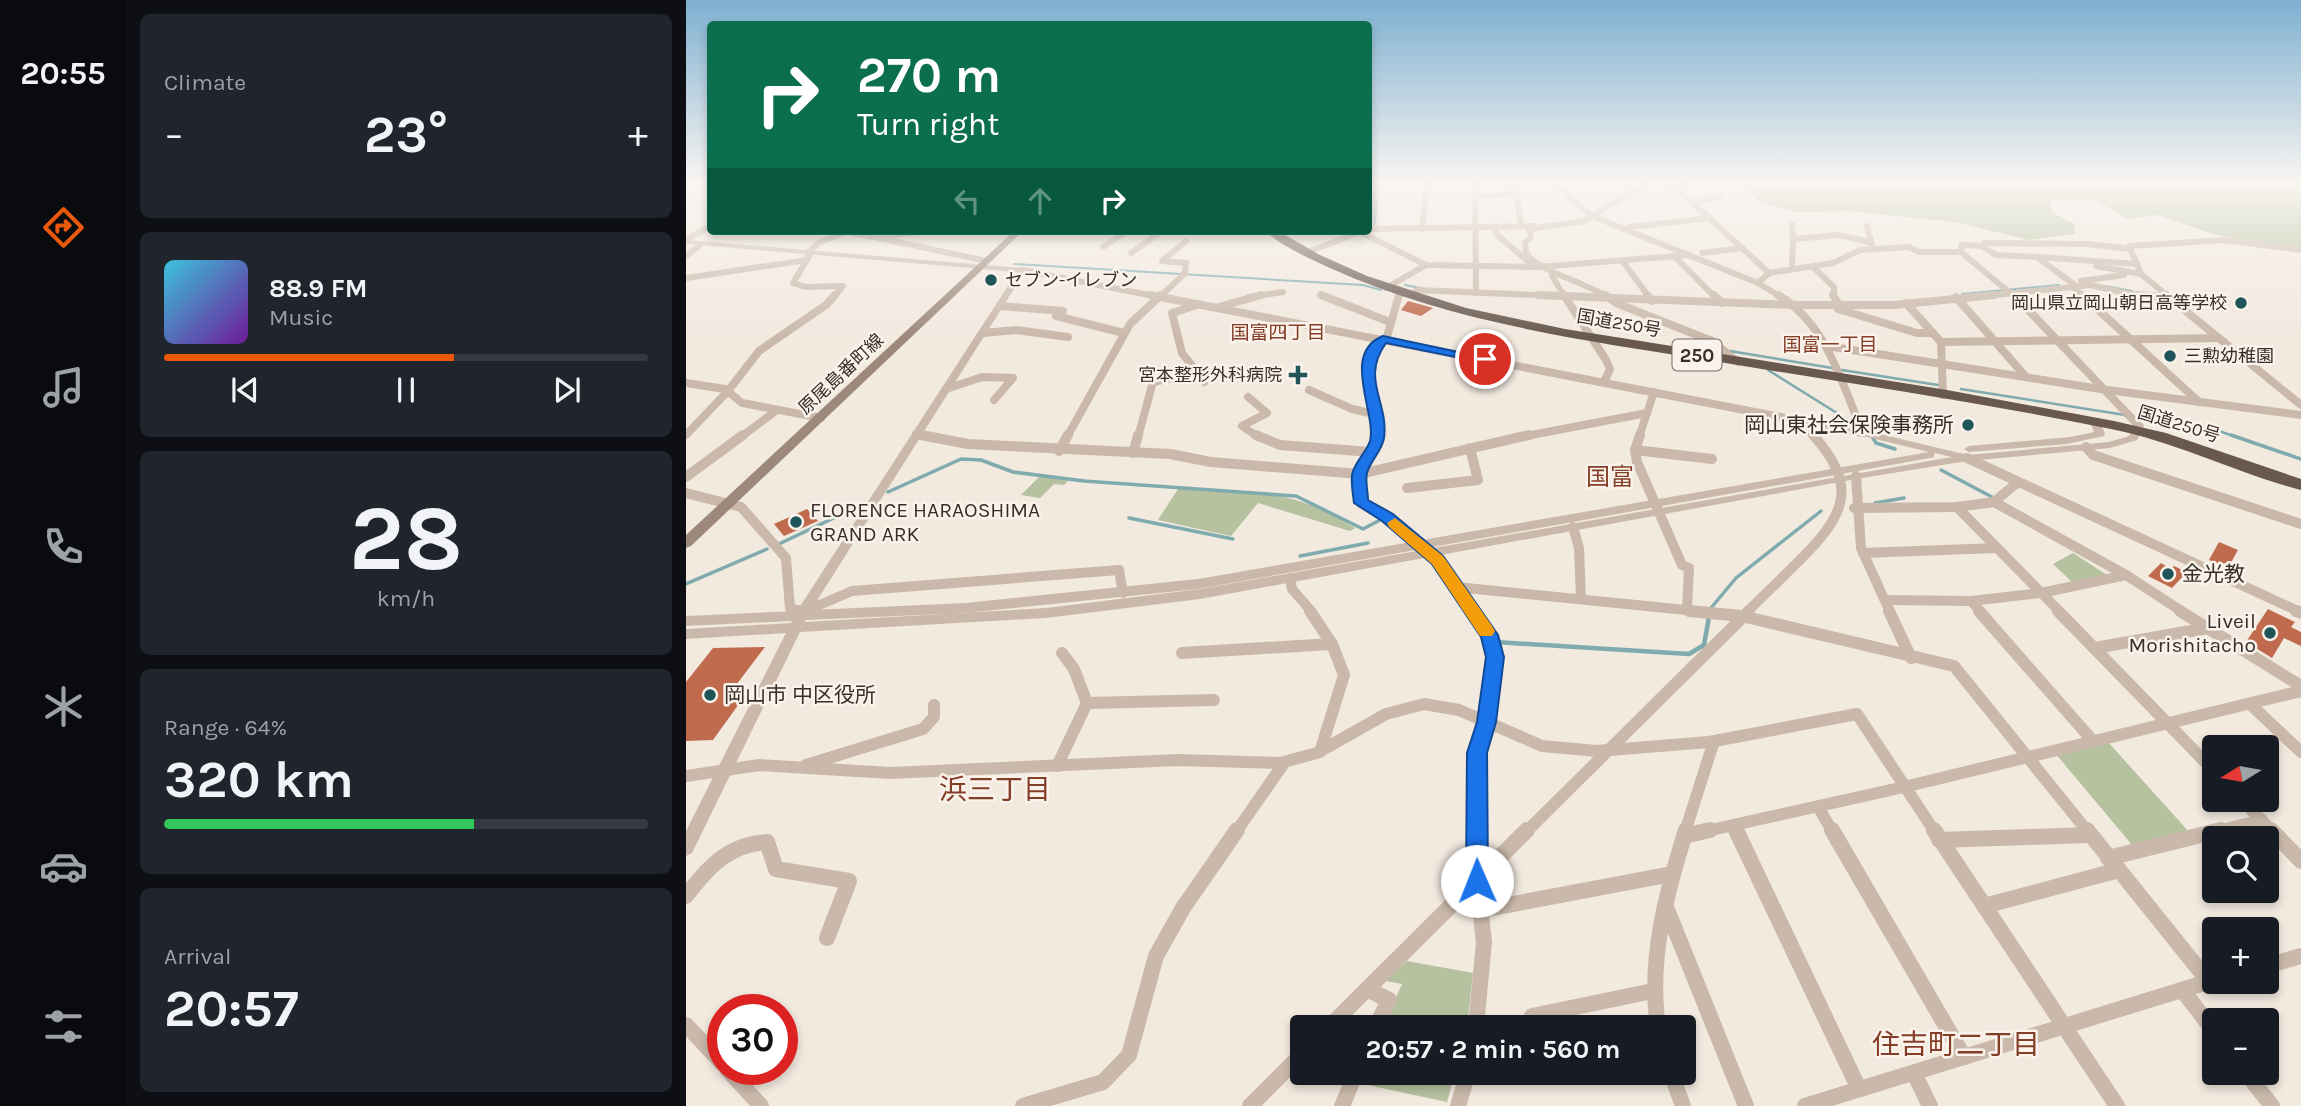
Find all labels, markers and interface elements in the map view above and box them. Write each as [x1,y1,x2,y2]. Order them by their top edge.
text: 270 m [857,47,1001,104]
icon: right [742,49,833,140]
text: 20:55 [20,55,106,92]
text: Climate [164,69,246,96]
text: 23° [364,104,448,165]
text: Turn right [857,106,999,143]
text: − [164,112,184,157]
text: + [628,112,648,157]
icon: left [948,182,986,220]
icon: ahead [1021,182,1059,220]
icon: right [1094,182,1132,220]
icon: directions [39,203,88,252]
place label: セブン-イレブン [1005,269,1137,291]
marker: セブン-イレブン [983,272,999,288]
text: 88.9 FM [269,273,368,304]
place label: 岡山県立岡山朝日高等学校 [2011,292,2227,314]
marker: 岡山県立岡山朝日高等学校 [2233,295,2249,311]
text: Music [269,304,333,331]
street label: 国道250号 [1575,305,1663,341]
district label: 国富四丁目 [1230,322,1326,344]
street label: 原尾島番町線 [794,329,888,419]
pin [1455,329,1515,389]
district label: 国富一丁目 [1782,334,1878,356]
icon: arrive [1466,340,1504,378]
road number: 250 [1672,340,1722,370]
place label: 三勲幼稚園 [2184,345,2274,367]
marker: 三勲幼稚園 [2162,348,2178,364]
icon: music [39,363,88,412]
place label: 宮本整形外科病院 [1138,364,1282,386]
marker: 宮本整形外科病院 [1288,365,1308,385]
icon: previous [226,371,264,409]
icon: pause [387,371,425,409]
icon: next [548,371,586,409]
street label: 国道250号 [2135,401,2223,447]
place label: 岡山東社会保険事務所 [1744,413,1954,437]
marker: 岡山東社会保険事務所 [1960,417,1976,433]
district label: 国富 [1586,463,1634,491]
text: 28 [349,486,463,592]
place label: FLORENCE HARAOSHIMA GRAND ARK [810,498,1040,546]
marker: FLORENCE HARAOSHIMA GRAND ARK [788,514,804,530]
icon: phone [39,522,88,571]
place label: 金光教 [2182,562,2245,586]
marker: 金光教 [2160,566,2176,582]
text: km/h [377,585,435,612]
place label: Liveil Morishitacho [2128,609,2256,657]
marker: Liveil Morishitacho [2262,625,2278,641]
icon: climate [39,682,88,731]
place label: 岡山市 中区役所 [724,683,876,707]
marker: 岡山市 中区役所 [702,687,718,703]
text: Range · 64% [164,714,287,741]
north arrow [2202,735,2278,812]
map controls [2202,735,2279,1085]
text: 320 km [164,749,354,810]
district label: 浜三丁目 [939,773,1051,806]
button: search [2202,826,2279,903]
icon: car [39,842,88,891]
position arrow [1440,844,1514,918]
button: + [2202,917,2279,994]
text: Arrival [164,943,231,970]
text: 20:57 [164,978,299,1039]
speed limit sign: 30 [707,994,798,1085]
icon: filters [39,1002,88,1051]
button: − [2202,1008,2279,1085]
district label: 住吉町二丁目 [1872,1028,2040,1061]
text: 20:57 · 2 min · 560 m [1365,1034,1621,1065]

